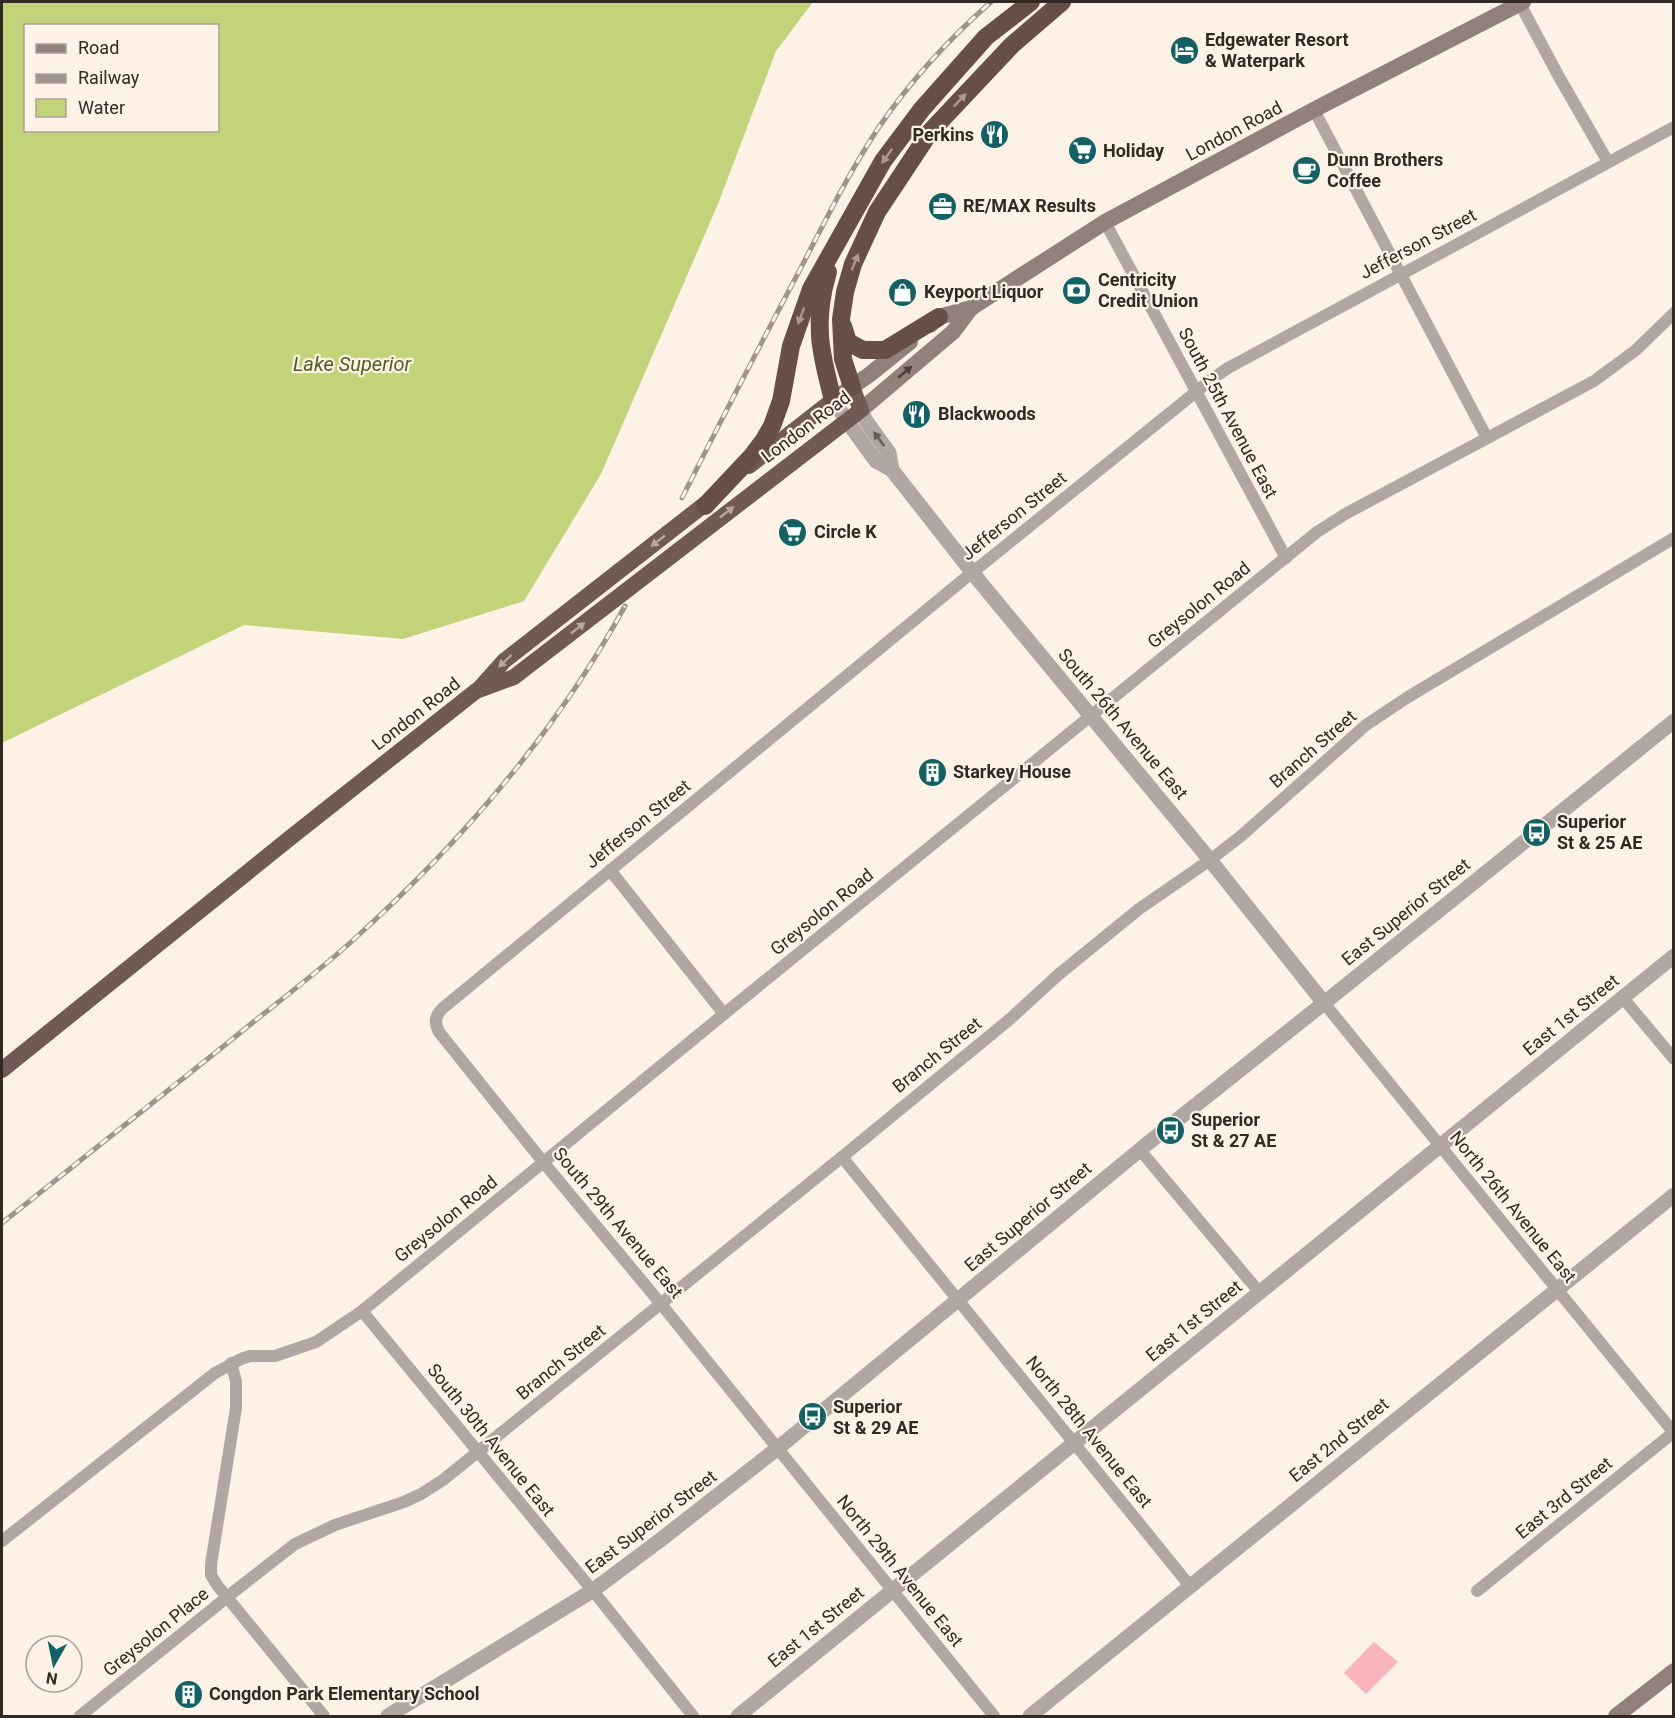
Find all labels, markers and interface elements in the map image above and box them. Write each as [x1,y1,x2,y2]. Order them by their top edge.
legend [24,24,219,132]
place label: Edgewater Resort & Waterpark [1205,29,1349,71]
hotel icon: Edgewater Resort & Waterpark [1168,34,1200,66]
text: Road [78,37,119,58]
text: Railway [78,67,140,88]
one-way arrow [953,92,967,107]
street label: London Road [1182,96,1286,165]
text: Water [78,97,125,118]
restaurant icon: Perkins [979,119,1011,151]
place label: Perkins [912,124,974,145]
supermarket icon: Holiday [1066,135,1098,167]
place label: Holiday [1103,140,1165,161]
one-way arrow [882,148,893,164]
place label: Dunn Brothers Coffee [1327,149,1443,191]
cafe icon: Dunn Brothers Coffee [1290,154,1322,186]
office icon: RE/MAX Results [926,190,958,222]
place label: RE/MAX Results [963,195,1096,216]
street label: Jefferson Street [1356,204,1480,283]
one-way arrow [851,253,860,271]
place label: Centricity Credit Union [1098,269,1198,311]
bank icon: Centricity Credit Union [1061,274,1093,306]
shop icon: Keyport Liquor [887,276,919,308]
place label: Keyport Liquor [924,281,1044,302]
one-way arrow [796,307,805,325]
street label: South 25th Avenue East [1175,324,1282,502]
water label: Lake Superior [293,352,413,376]
one-way arrow [897,366,913,379]
street label: London Road [757,386,854,467]
restaurant icon: Blackwoods [901,398,933,430]
place label: Blackwoods [938,403,1036,424]
one-way arrow [873,432,885,448]
street label: Jefferson Street [957,467,1070,564]
one-way arrow [719,506,735,519]
supermarket icon: Circle K [777,516,809,548]
place label: Circle K [814,521,877,542]
one-way arrow [651,535,666,547]
street label: Greysolon Road [1143,557,1254,652]
one-way arrow [571,622,586,634]
street label: South 26th Avenue East [1054,644,1193,803]
one-way arrow [498,654,513,667]
street label: London Road [367,673,464,755]
street label: Branch Street [1265,705,1360,792]
building icon: Starkey House [916,756,948,788]
place label: Starkey House [953,761,1071,782]
street label: Jefferson Street [581,775,694,872]
place label: Superior St & 25 AE [1557,811,1642,853]
bus stop icon: Superior St & 25 AE [1520,816,1552,848]
street label: East Superior Street [1337,853,1474,970]
street label: Greysolon Road [766,864,877,959]
street label: East 1st Street [1519,970,1623,1060]
street label: Branch Street [888,1012,985,1097]
place label: Superior St & 27 AE [1191,1109,1276,1151]
bus stop icon: Superior St & 27 AE [1154,1114,1186,1146]
street label: North 26th Avenue East [1446,1127,1581,1287]
street label: South 29th Avenue East [549,1143,688,1302]
street label: East Superior Street [960,1157,1095,1276]
street label: Greysolon Road [390,1171,501,1266]
street label: East 1st Street [1142,1276,1246,1366]
street label: Branch Street [512,1319,609,1404]
street label: North 28th Avenue East [1022,1352,1157,1512]
street label: South 30th Avenue East [423,1359,559,1520]
street label: East 2nd Street [1285,1393,1393,1486]
place label: Superior St & 29 AE [833,1396,918,1438]
bus stop icon: Superior St & 29 AE [796,1401,828,1433]
street label: East 3rd Street [1511,1452,1616,1543]
street label: East Superior Street [581,1465,720,1578]
street label: North 29th Avenue East [833,1491,968,1651]
street label: East 1st Street [764,1582,868,1672]
street label: Greysolon Place [99,1583,213,1680]
north arrow [24,1634,84,1694]
text: N [45,1668,59,1689]
building icon: Congdon Park Elementary School [172,1678,204,1710]
place label: Congdon Park Elementary School [209,1683,480,1704]

